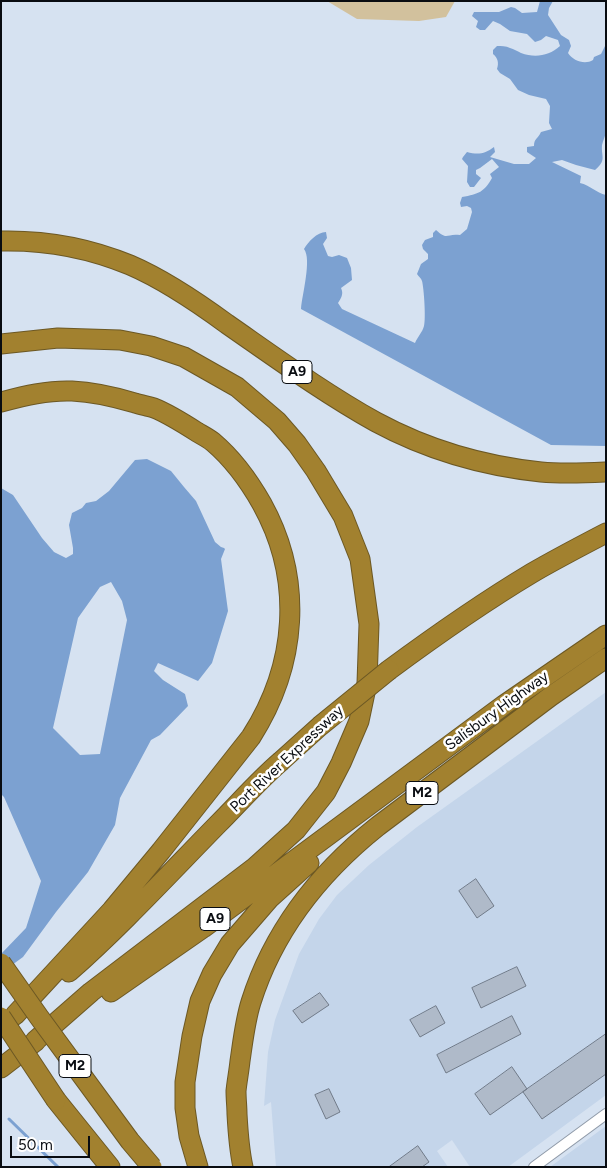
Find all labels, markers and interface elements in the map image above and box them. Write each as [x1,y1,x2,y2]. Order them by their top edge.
road number: A9 [282,361,312,384]
street label: Salisbury Highway [442,667,552,755]
street label: Port River Expressway [227,702,347,816]
road number: M2 [406,781,438,804]
road number: A9 [200,908,230,931]
road number: M2 [59,1054,91,1078]
scale bar [12,1126,92,1158]
text: 50 m [18,1136,53,1154]

